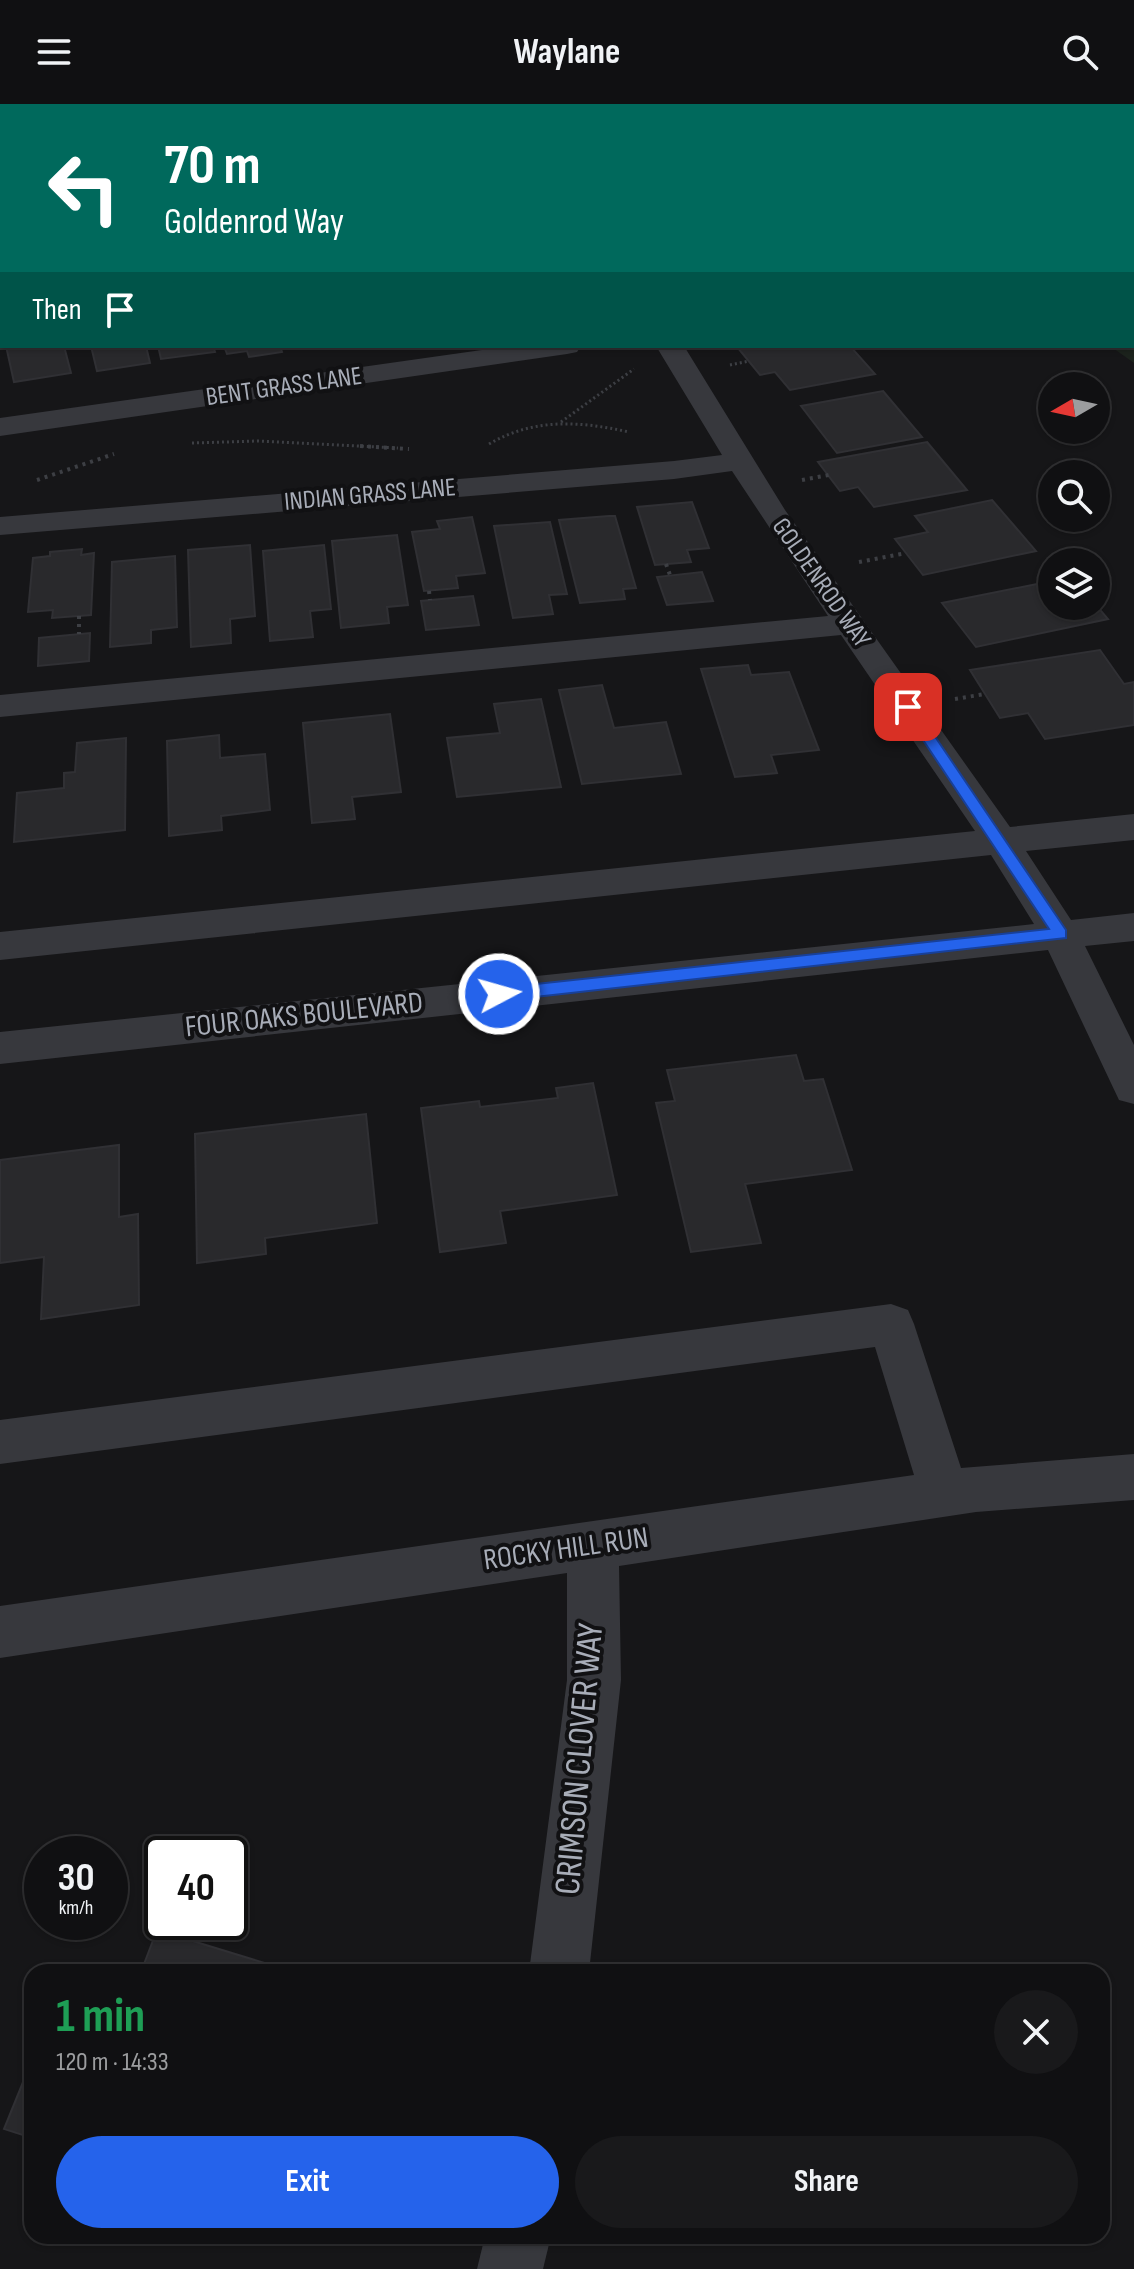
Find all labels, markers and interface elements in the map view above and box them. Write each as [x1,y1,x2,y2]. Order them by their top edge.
icon: menu [32,30,76,74]
icon: search [1058,30,1102,74]
text: Waylane [514,31,620,74]
text: 70 m [164,133,261,200]
icon: left [32,136,136,240]
text: Goldenrod Way [164,201,344,244]
icon: arrive [98,288,142,332]
text: Then [32,292,82,328]
street label: BENT GRASS LANE [204,361,364,413]
north arrow [1038,372,1110,444]
map controls [1038,372,1110,620]
button: search [1038,460,1110,532]
street label: INDIAN GRASS LANE [283,472,457,518]
street label: GOLDENROD WAY [765,512,877,654]
button: layers [1038,548,1110,620]
pin [874,673,942,741]
icon: arrive [886,685,930,729]
position arrow [457,952,541,1036]
street label: FOUR OAKS BOULEVARD [183,985,425,1045]
street label: ROCKY HILL RUN [481,1520,651,1578]
street label: CRIMSON CLOVER WAY [547,1621,613,1897]
speed limit sign: 40 [144,1836,248,1940]
text: 30 [58,1854,94,1902]
text: km/h [59,1896,93,1920]
text: 1 min [56,1988,145,2045]
button: close [994,1990,1078,2074]
text: 120 m · 14:33 [56,2047,169,2078]
button: Exit [56,2136,559,2228]
button: Share [575,2136,1078,2228]

